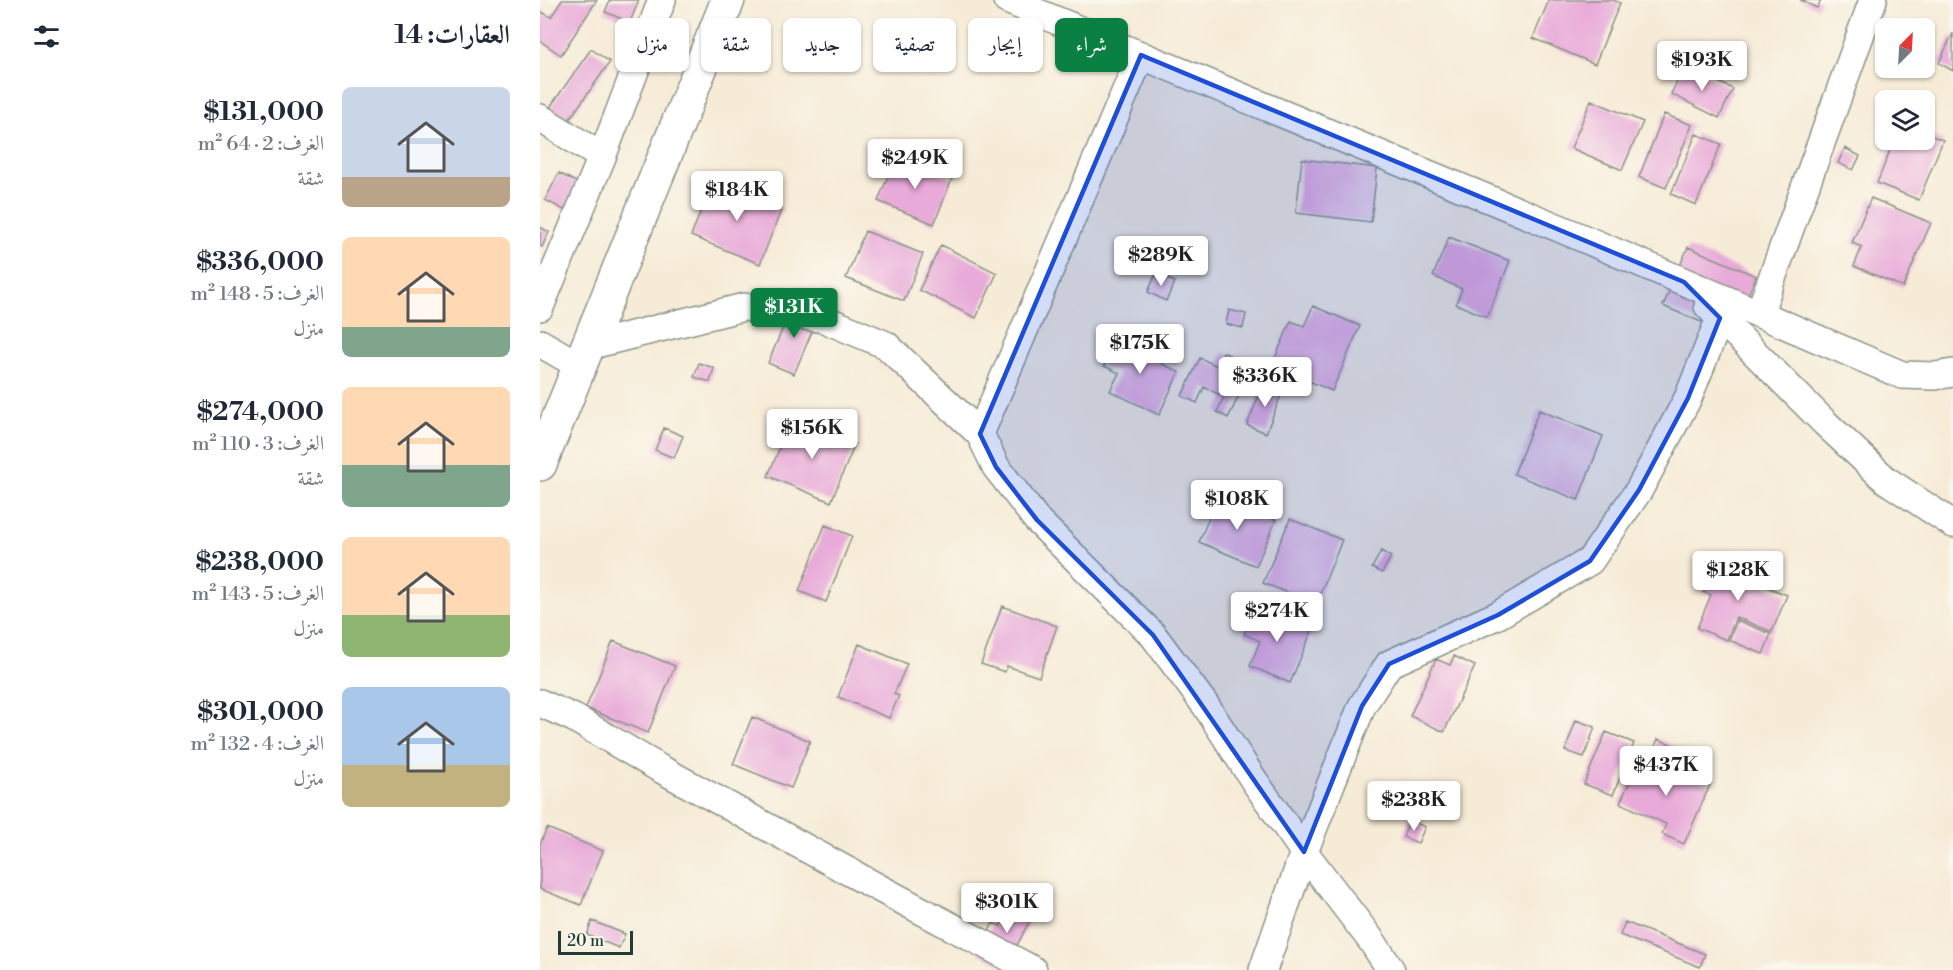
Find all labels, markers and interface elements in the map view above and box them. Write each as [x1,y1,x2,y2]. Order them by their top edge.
chip: منزل [615,18,689,72]
chip: شقة [701,18,771,72]
chip: جديد [783,18,861,72]
chip: تصفية [873,18,956,72]
chip: إيجار [968,18,1043,72]
chip: شراء [1055,18,1128,72]
north arrow [1875,18,1935,78]
map controls [1875,18,1935,150]
text: العقارات: 14 [394,19,510,51]
icon: filters [30,20,63,53]
pin: $193K [1660,41,1744,92]
text: $193K [1671,48,1733,73]
button: layers [1875,90,1935,150]
text: $131,000 [204,96,324,128]
icon: home [390,111,462,183]
text: الغرف: 2 · 64 m² [198,132,324,157]
pin: $249K [873,139,957,190]
text: $249K [882,146,948,171]
text: شقة [298,167,324,192]
pin: $184K [695,171,779,222]
text: $184K [705,178,769,203]
pin: $289K [1119,236,1203,287]
text: $289K [1128,243,1194,268]
text: $336,000 [196,246,324,278]
icon: home [390,261,462,333]
text: الغرف: 5 · 148 m² [190,282,324,307]
pin: $131K [752,288,836,339]
text: $131K [765,295,823,320]
text: منزل [293,317,324,342]
pin: $175K [1098,324,1182,375]
text: $175K [1110,331,1170,356]
pin: $336K [1223,357,1307,408]
text: $336K [1233,364,1297,389]
text: $274,000 [197,396,324,428]
pin: $156K [770,409,854,460]
icon: home [390,411,462,483]
text: $156K [781,416,843,441]
text: الغرف: 3 · 110 m² [192,432,324,457]
text: شقة [298,467,324,492]
pin: $108K [1195,480,1279,531]
text: $108K [1205,487,1269,512]
text: $238,000 [195,546,324,578]
pin: $128K [1696,551,1780,602]
text: $128K [1706,558,1770,583]
icon: home [390,561,462,633]
text: الغرف: 5 · 143 m² [192,582,324,607]
pin: $274K [1235,592,1319,643]
text: $274K [1245,599,1309,624]
text: منزل [293,617,324,642]
text: $301,000 [197,696,324,728]
icon: home [390,711,462,783]
text: الغرف: 4 · 132 m² [190,732,324,757]
pin: $437K [1624,746,1708,797]
text: $437K [1634,753,1698,778]
text: منزل [293,767,324,792]
pin: $238K [1372,781,1456,832]
text: $238K [1381,788,1447,813]
pin: $301K [965,883,1049,934]
text: $301K [975,890,1039,915]
scale bar [558,928,633,956]
text: 20 m [567,931,604,951]

